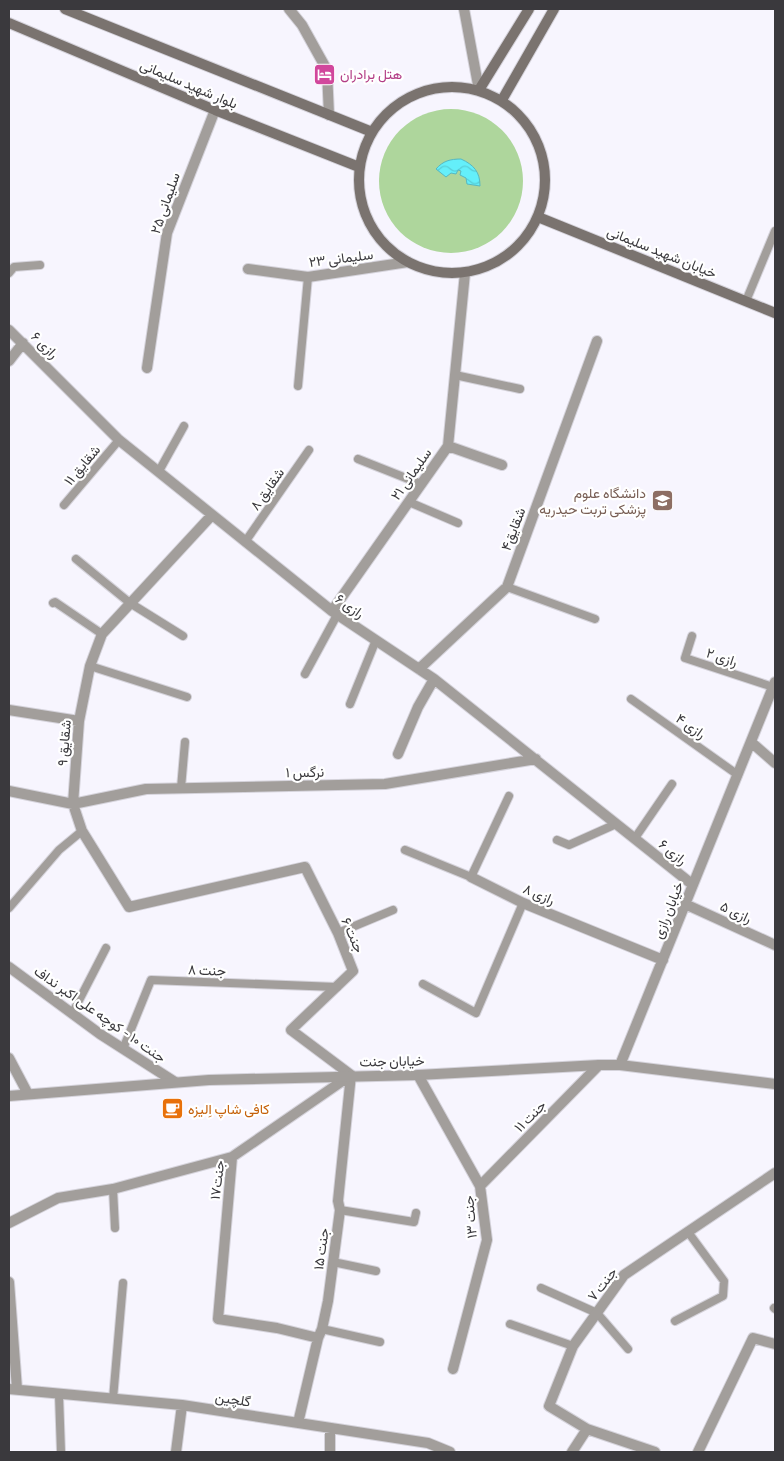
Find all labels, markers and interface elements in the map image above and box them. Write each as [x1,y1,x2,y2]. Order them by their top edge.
street label: بلوار شهید سلیمانی [137,56,240,113]
hotel icon: هتل برادران [312,62,336,86]
place label: هتل برادران [340,66,403,83]
street label: سلیمانی ۲۵ [147,170,184,236]
street label: خیابان شهید سلیمانی [604,223,719,282]
street label: سلیمانی ۲۳ [308,246,374,271]
street label: رازی ۶ [28,328,62,363]
street label: شقایق ۱۱ [61,442,104,489]
street label: سلیمانی ۲۱ [387,445,435,504]
street label: شقایق ۸ [247,465,288,514]
place label: دانشگاه علوم پزشکی تربت حیدریه [539,485,646,519]
school or university icon: دانشگاه علوم پزشکی تربت حیدریه [650,489,674,513]
street label: شقایق۴ [497,505,529,553]
street label: رازی ۶ [332,590,368,622]
street label: رازی ۲ [704,644,740,671]
street label: رازی ۴ [673,710,709,743]
street label: شقایق ۹ [54,719,75,767]
street label: نرگس ۱ [286,764,324,781]
street label: رازی ۶ [655,836,690,869]
street label: خیابان رازی [649,879,688,941]
street label: رازی ۸ [520,880,557,909]
street label: رازی ۵ [717,898,754,927]
street label: جنت ۶ [337,915,368,955]
street label: جنت ۸ [188,961,226,980]
street label: جنت ۱۰ - کوچه علی اکبر نداف [30,962,169,1067]
street label: خیابان جنت [359,1052,425,1071]
cafe icon: کافی شاپ اِلیزه [160,1097,184,1121]
street label: جنت ۱۱ [511,1097,550,1136]
place label: کافی شاپ اِلیزه [188,1101,270,1119]
street label: جنت۱۷ [207,1159,228,1201]
street label: جنت ۱۳ [460,1195,481,1239]
street label: جنت ۱۵ [310,1227,333,1271]
street label: جنت ۷ [584,1264,621,1305]
street label: گلچین [214,1388,252,1412]

